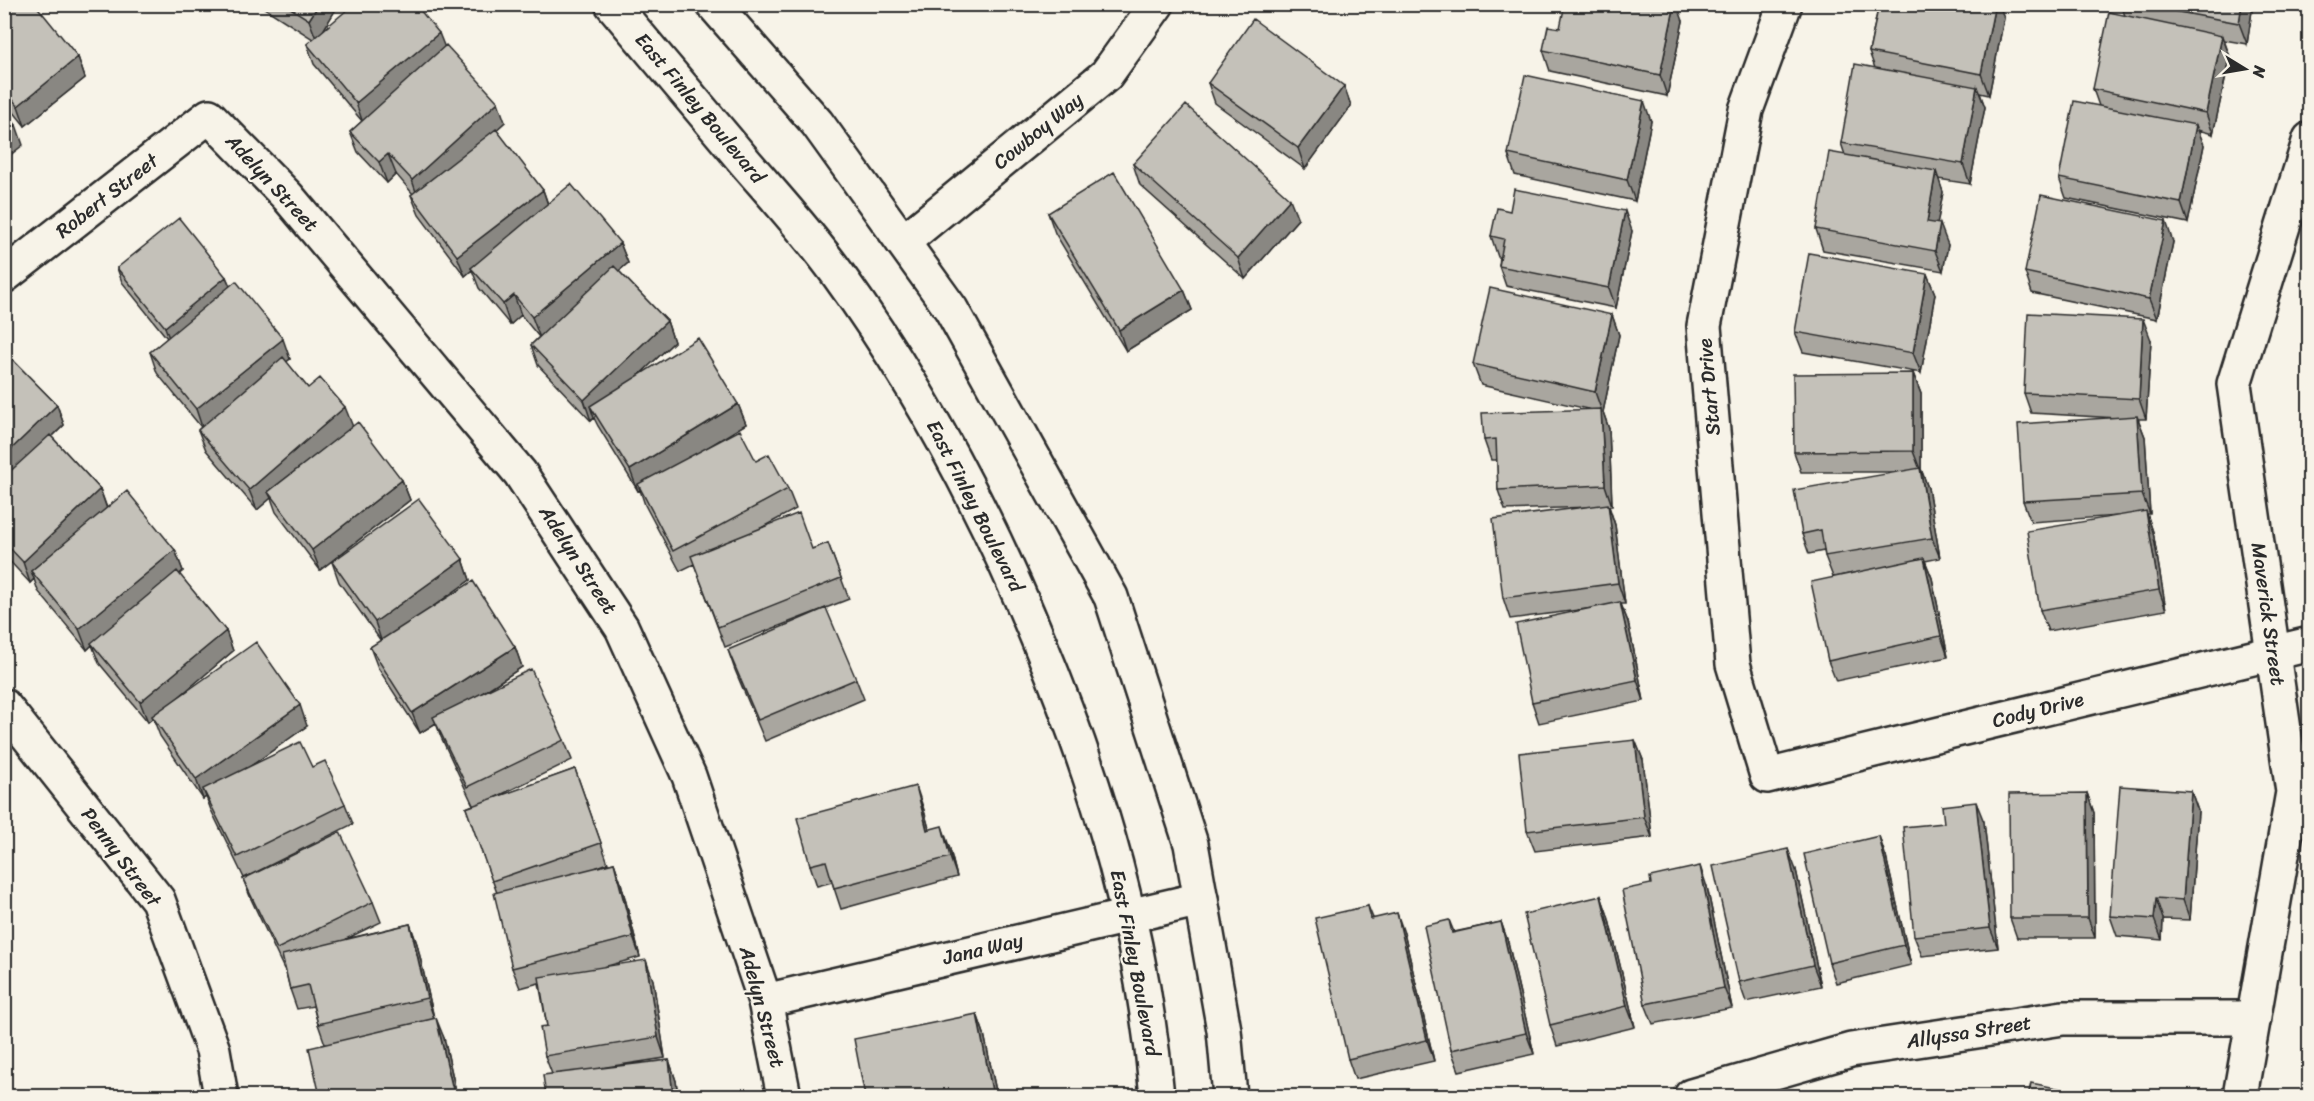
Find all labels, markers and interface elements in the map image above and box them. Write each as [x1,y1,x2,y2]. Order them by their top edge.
street label: East Finley Boulevard [626,24,775,193]
north arrow [2215,39,2275,99]
text: N [2244,63,2275,81]
street label: Cowboy Way [985,83,1092,179]
street label: Adelyn Street [216,125,327,241]
street label: Robert Street [48,144,167,248]
street label: Start Drive [1687,337,1731,437]
street label: East Finley Boulevard [916,414,1034,600]
street label: Adelyn Street [529,497,627,622]
street label: Maverick Street [2241,540,2295,688]
street label: Cody Drive [1988,682,2088,738]
street label: Penny Street [72,800,171,915]
street label: East Finley Boulevard [1100,867,1171,1061]
street label: Jana Way [938,923,1027,975]
street label: Adelyn Street [729,941,795,1072]
street label: Allyssa Street [1903,1005,2034,1059]

